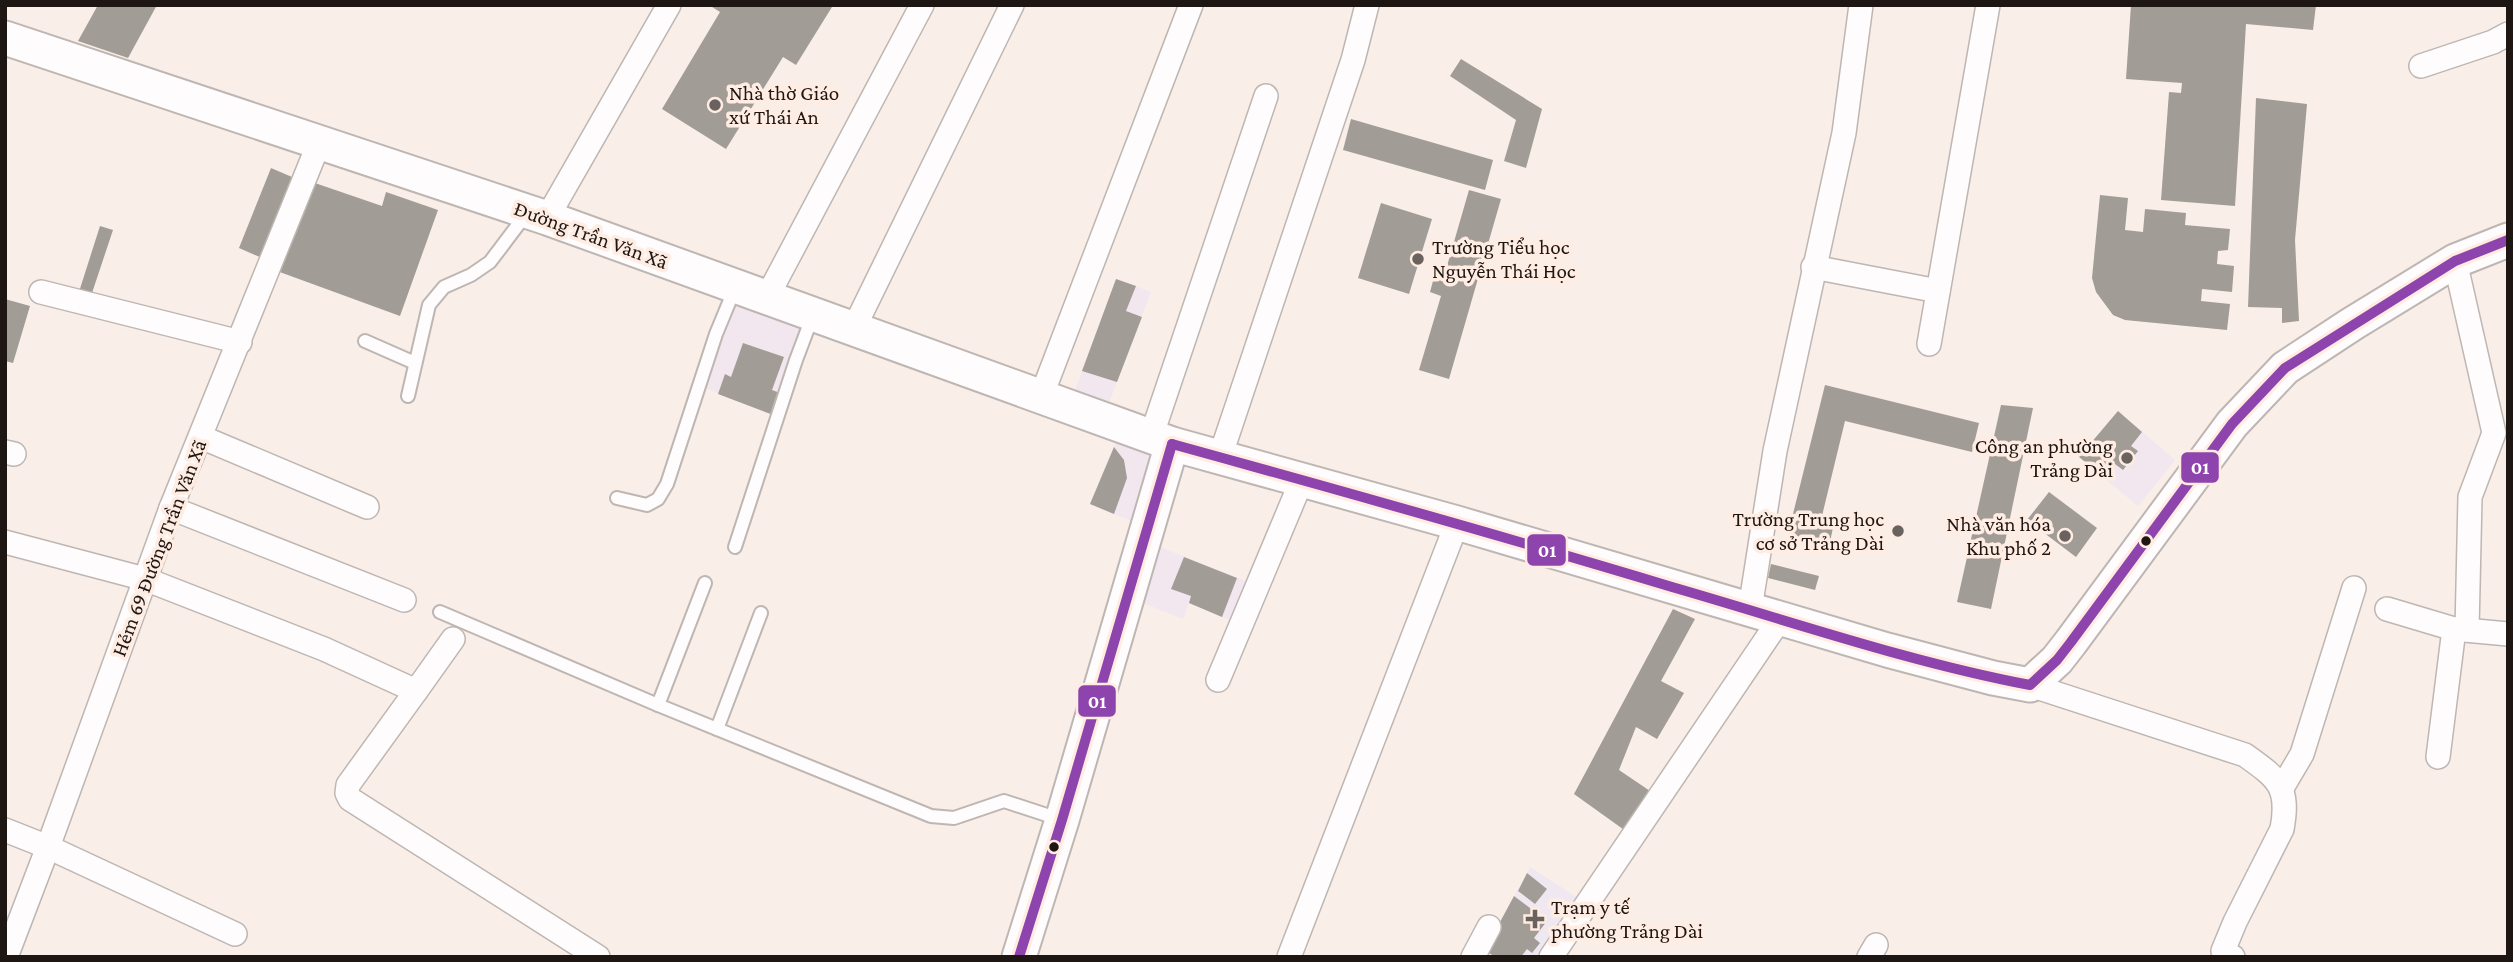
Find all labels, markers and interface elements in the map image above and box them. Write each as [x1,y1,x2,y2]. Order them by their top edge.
place label: Nhà thờ Giáo xứ Thái An [729,81,839,129]
marker: Nhà thờ Giáo xứ Thái An [707,97,723,113]
street label: Đường Trần Văn Xã [511,196,671,274]
place label: Trường Tiểu học Nguyễn Thái Học [1432,235,1576,283]
marker: Trường Tiểu học Nguyễn Thái Học [1410,251,1426,267]
place label: Công an phường Trảng Dài [1975,434,2113,482]
street label: Hẻm 69 Đường Trần Văn Xã [107,436,212,660]
marker: Công an phường Trảng Dài [2119,450,2135,466]
line badge: 01 [2180,451,2220,484]
text: 01 [2191,457,2209,478]
place label: Trường Trung học cơ sở Trảng Dài [1732,507,1884,555]
place label: Nhà văn hóa Khu phố 2 [1946,512,2051,560]
marker: Trường Trung học cơ sở Trảng Dài [1890,523,1906,539]
marker: Nhà văn hóa Khu phố 2 [2057,528,2073,544]
line badge: 01 [1526,533,1567,567]
unlabelled marker [2139,534,2153,548]
text: 01 [1538,540,1556,561]
line badge: 01 [1077,684,1117,718]
text: 01 [1088,691,1106,712]
unlabelled marker [1047,840,1061,854]
place label: Trạm y tế phường Trảng Dài [1551,895,1703,943]
marker: Trạm y tế phường Trảng Dài [1525,909,1545,929]

